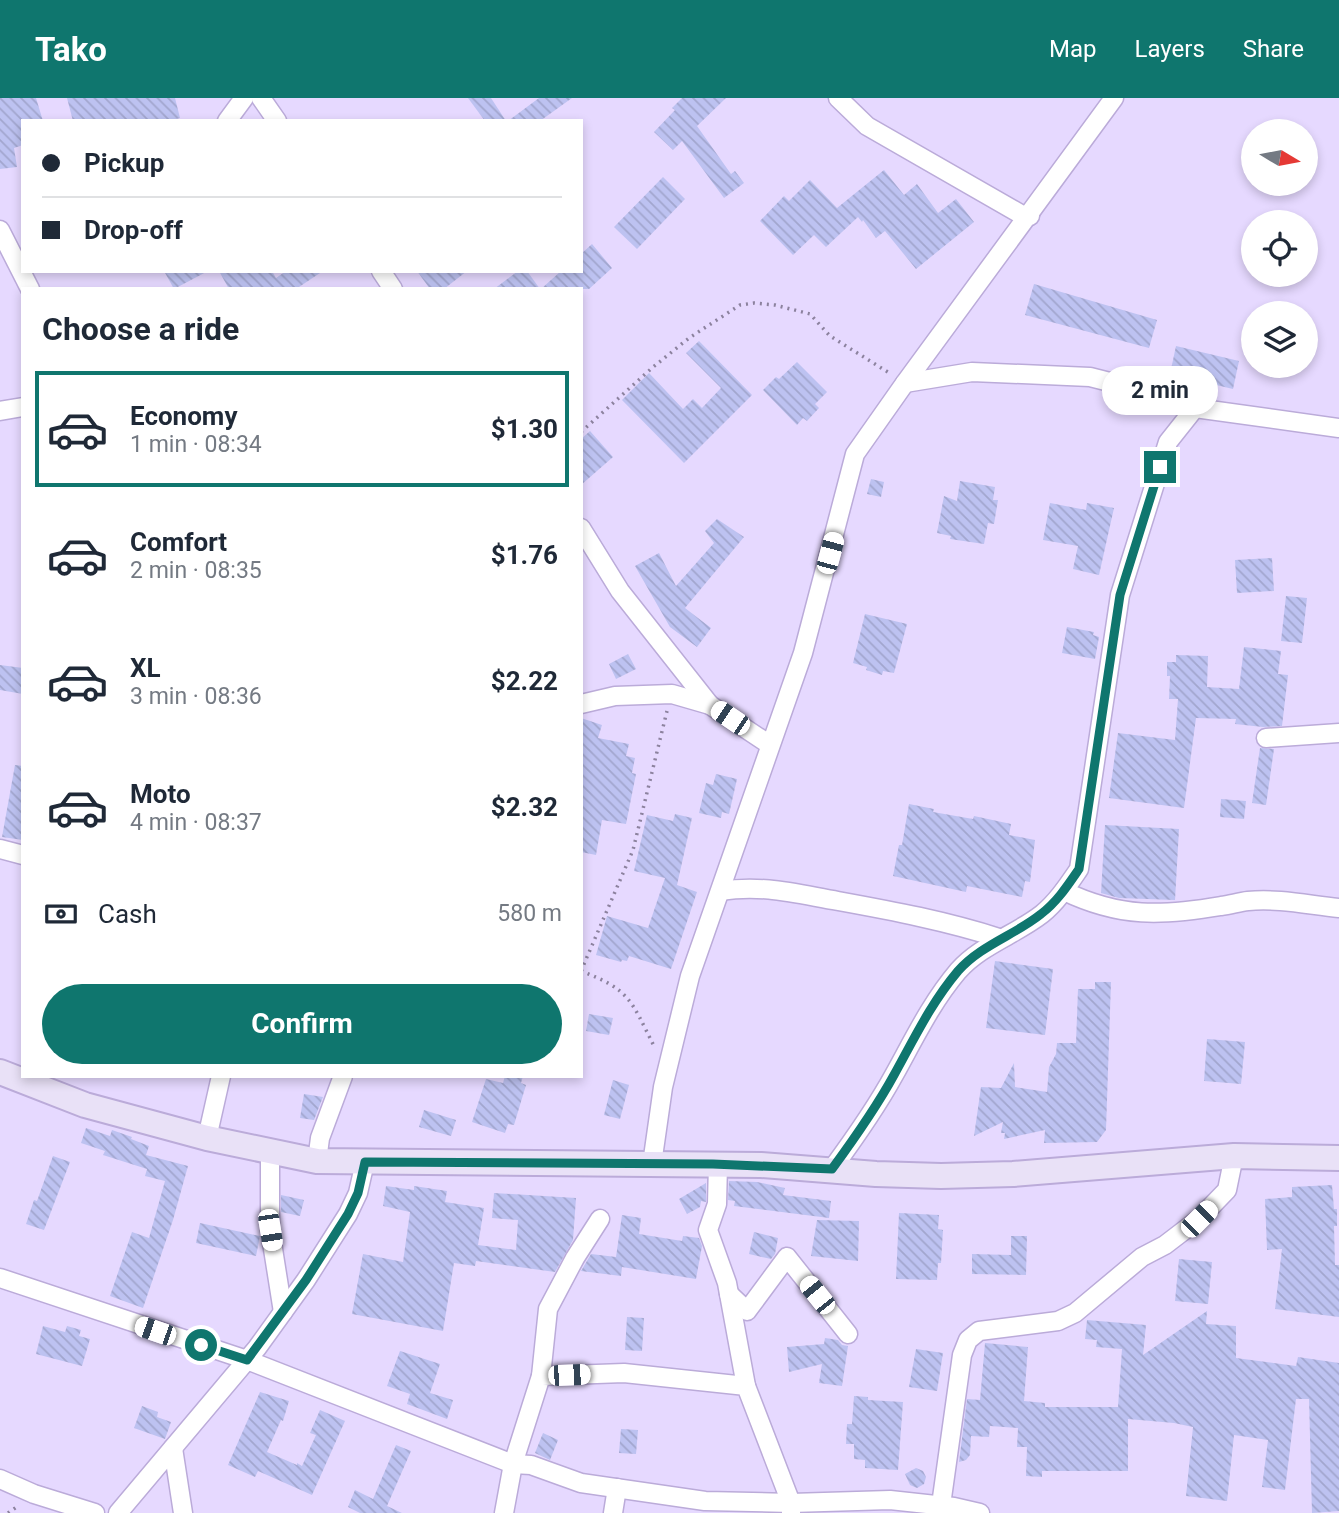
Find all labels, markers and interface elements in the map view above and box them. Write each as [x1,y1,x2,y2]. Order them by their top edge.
text: Tako [35,30,107,69]
text: Map [1049,35,1097,63]
text: Layers [1135,35,1205,63]
text: Share [1243,35,1304,63]
north arrow [1241,119,1318,196]
map controls [1241,119,1318,378]
text: Pickup [84,148,164,178]
button: locate [1241,210,1318,287]
text: Drop-off [84,215,183,245]
button: layers [1241,301,1318,378]
text: Choose a ride [42,310,239,348]
callout: 2 min [1102,366,1218,414]
text: 2 min [1131,377,1189,404]
icon: car [46,398,109,461]
text: Economy [130,401,237,431]
text: $1.30 [491,414,558,444]
text: 1 min · 08:34 [130,431,262,458]
route end [1144,451,1176,483]
icon: car [46,524,109,587]
text: Comfort [130,527,227,557]
car [815,530,846,576]
text: $1.76 [491,540,558,570]
text: 2 min · 08:35 [130,557,262,584]
icon: car [46,650,109,713]
text: XL [130,653,161,683]
text: $2.22 [491,666,558,696]
text: 3 min · 08:36 [130,683,262,710]
car [707,698,754,738]
icon: car [46,776,109,839]
text: Moto [130,779,191,809]
text: $2.32 [491,792,558,822]
text: 4 min · 08:37 [130,809,262,836]
icon: cash [42,895,80,933]
text: Cash [98,899,157,929]
text: 580 m [497,900,562,927]
button: Confirm [42,984,562,1064]
car [1177,1197,1222,1241]
car [257,1208,284,1252]
car [796,1272,839,1318]
car [132,1314,179,1348]
route start [185,1329,217,1361]
car [548,1364,591,1386]

